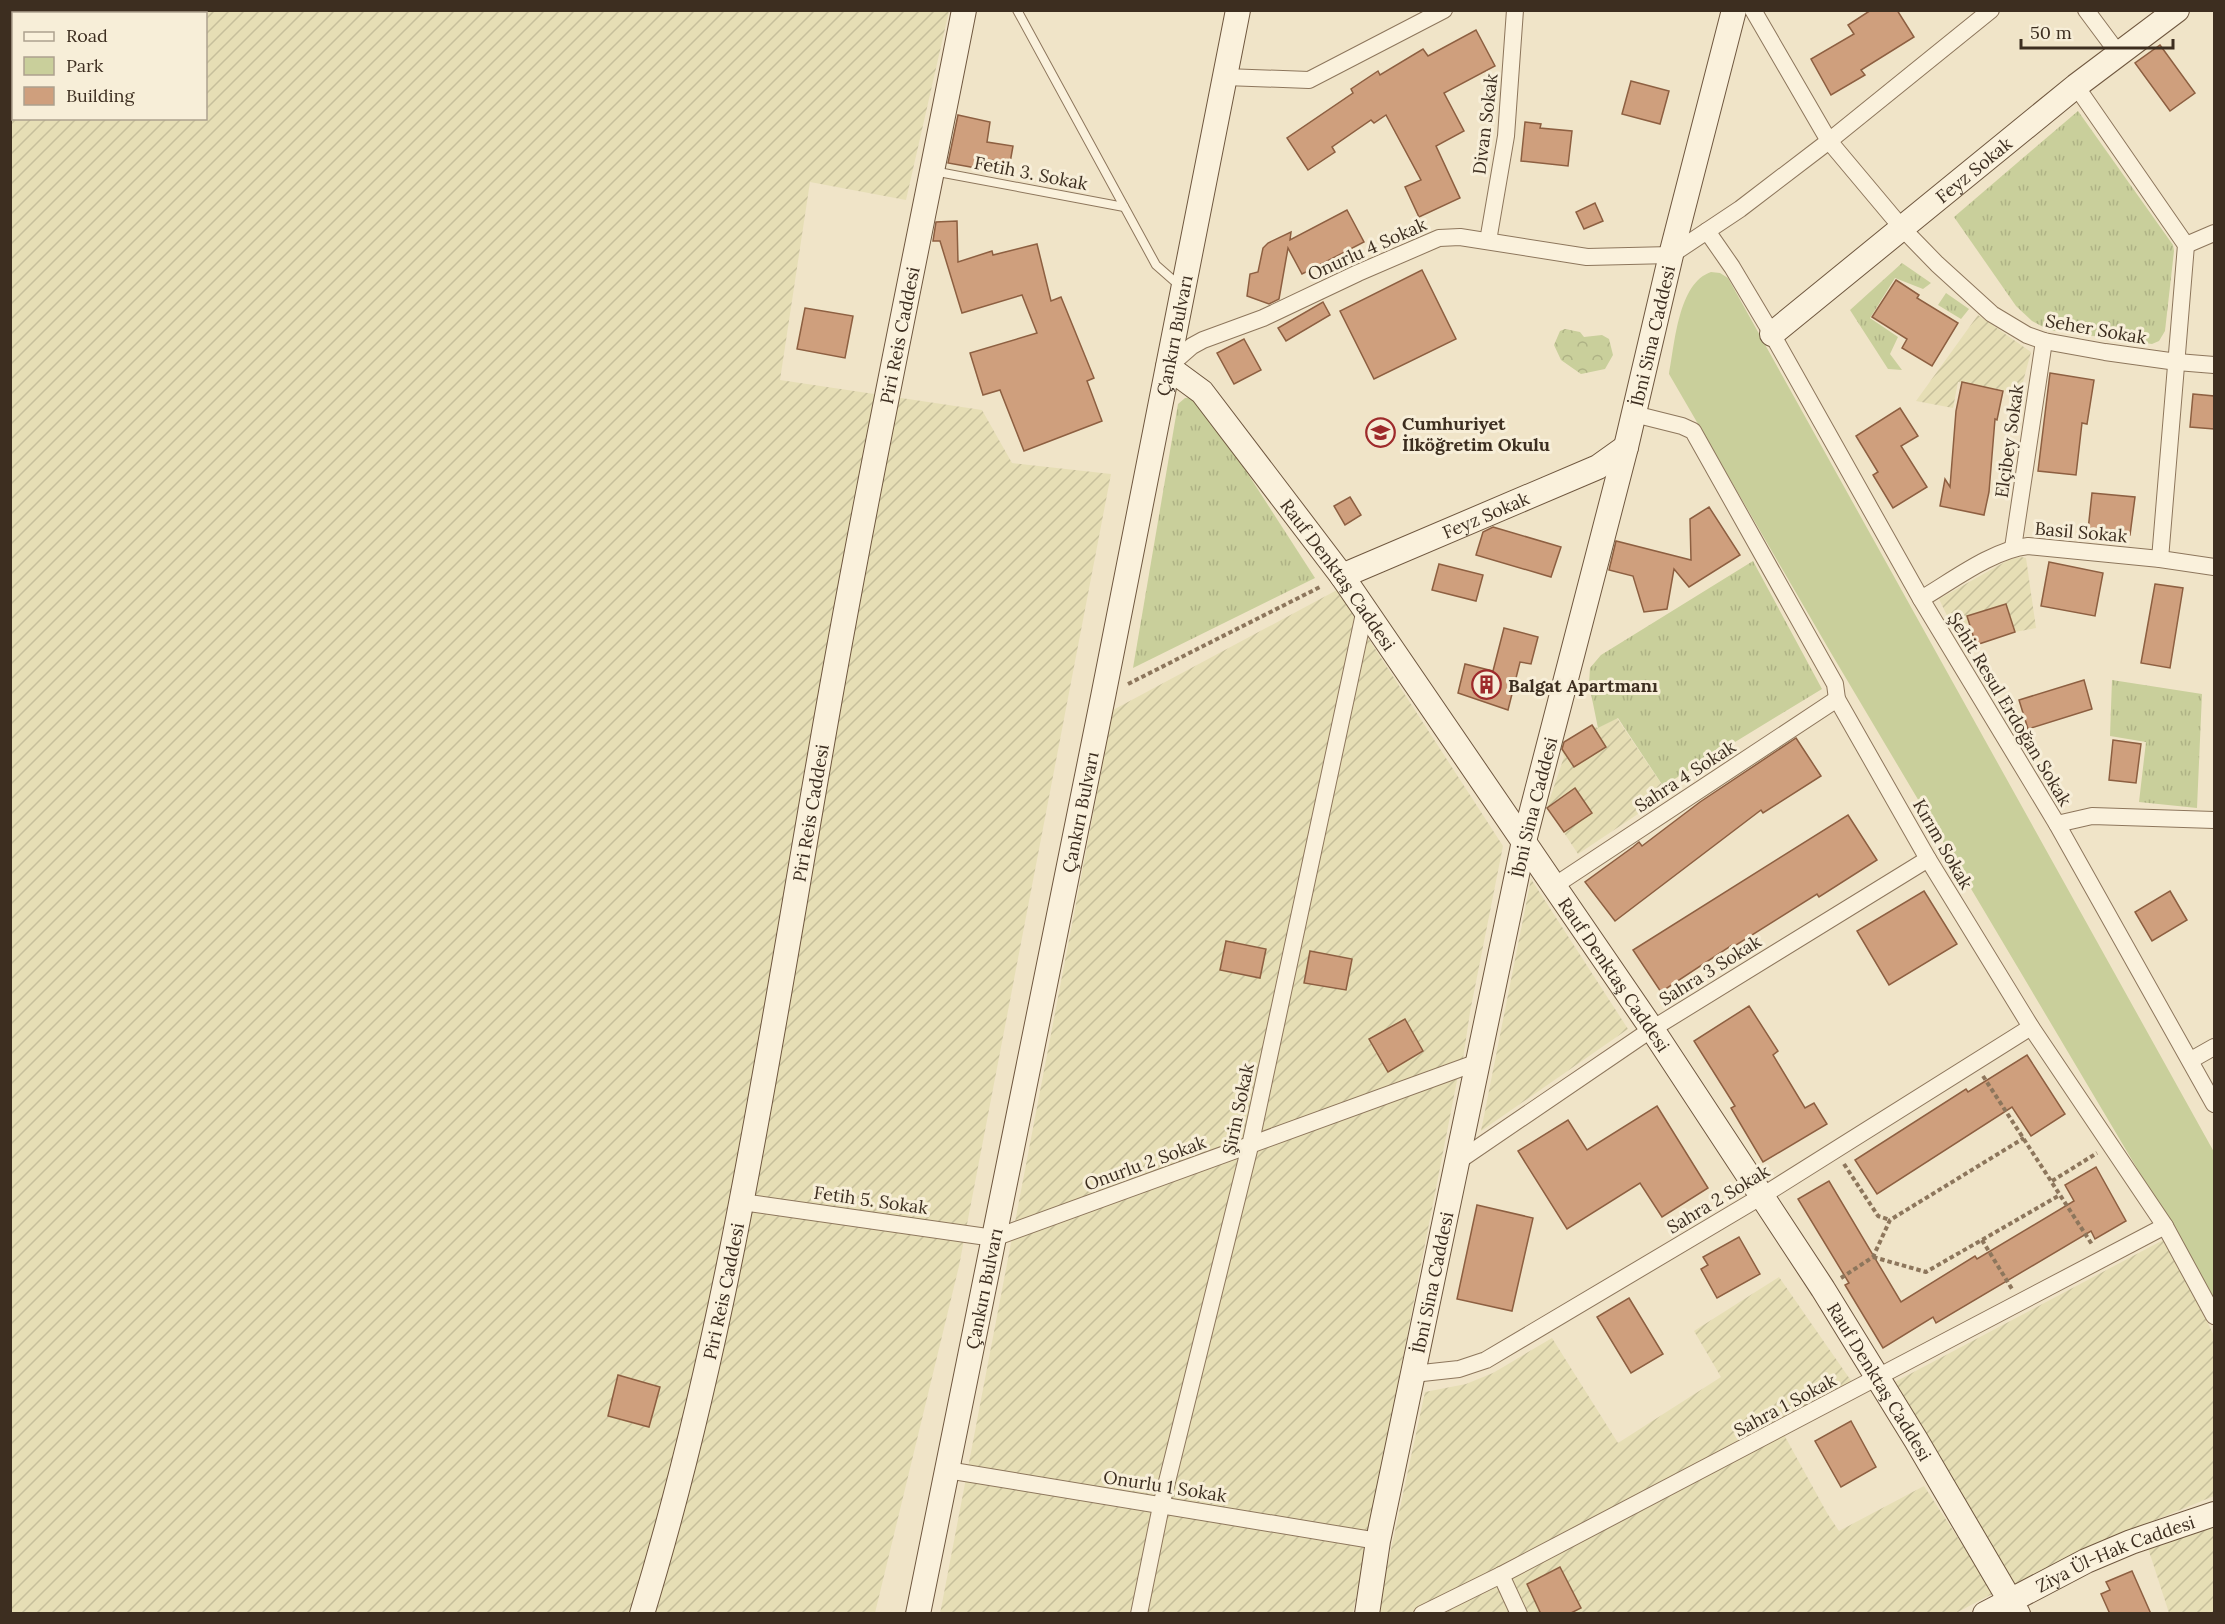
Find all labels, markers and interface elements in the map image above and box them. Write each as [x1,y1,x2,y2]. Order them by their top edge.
legend [12,12,207,120]
scale bar [2021,12,2172,50]
text: 50 m [2030,21,2072,44]
text: Road [66,24,108,47]
text: Park [66,54,104,77]
street label: Divan Sokak [1467,72,1503,176]
text: Building [66,84,136,107]
street label: Feyz Sokak [1931,131,2017,208]
street label: Fetih 3. Sokak [972,151,1090,195]
street label: Onurlu 4 Sokak [1304,212,1430,286]
street label: İbni Sina Caddesi [1624,263,1680,409]
street label: Piri Reis Caddesi [874,265,924,406]
street label: Çankırı Bulvarı [1151,273,1197,398]
street label: Seher Sokak [2044,309,2149,349]
street label: Elçibey Sokak [1990,382,2028,499]
place label: Cumhuriyet İlköğretim Okulu [1402,412,1550,456]
school or university icon: Cumhuriyet İlköğretim Okulu [1365,417,1397,449]
street label: Feyz Sokak [1439,486,1533,544]
street label: Rauf Denktaş Caddesi [1276,494,1401,655]
street label: Basil Sokak [2034,516,2129,548]
street label: Şehit Resul Erdoğan Sokak [1943,608,2077,810]
building icon: Balgat Apartmanı [1471,669,1503,701]
place label: Balgat Apartmanı [1508,674,1658,697]
street label: İbni Sina Caddesi [1505,734,1562,879]
street label: Sahra 4 Sokak [1630,735,1740,817]
street label: Piri Reis Caddesi [787,742,833,884]
street label: Çankırı Bulvarı [1056,750,1103,875]
street label: Kırım Sokak [1908,795,1978,894]
street label: Rauf Denktaş Caddesi [1554,893,1675,1056]
street label: Sahra 3 Sokak [1655,929,1766,1011]
street label: Şirin Sokak [1217,1061,1259,1157]
street label: Onurlu 2 Sokak [1081,1130,1209,1196]
street label: Sahra 2 Sokak [1662,1159,1774,1239]
street label: Fetih 5. Sokak [812,1181,930,1219]
street label: İbni Sina Caddesi [1406,1210,1458,1355]
street label: Piri Reis Caddesi [697,1221,749,1362]
street label: Çankırı Bulvarı [960,1226,1007,1351]
street label: Rauf Denktaş Caddesi [1822,1298,1937,1465]
street label: Sahra 1 Sokak [1730,1368,1840,1442]
street label: Onurlu 1 Sokak [1102,1465,1229,1507]
street label: Ziya Ül-Hak Caddesi [2032,1510,2198,1597]

